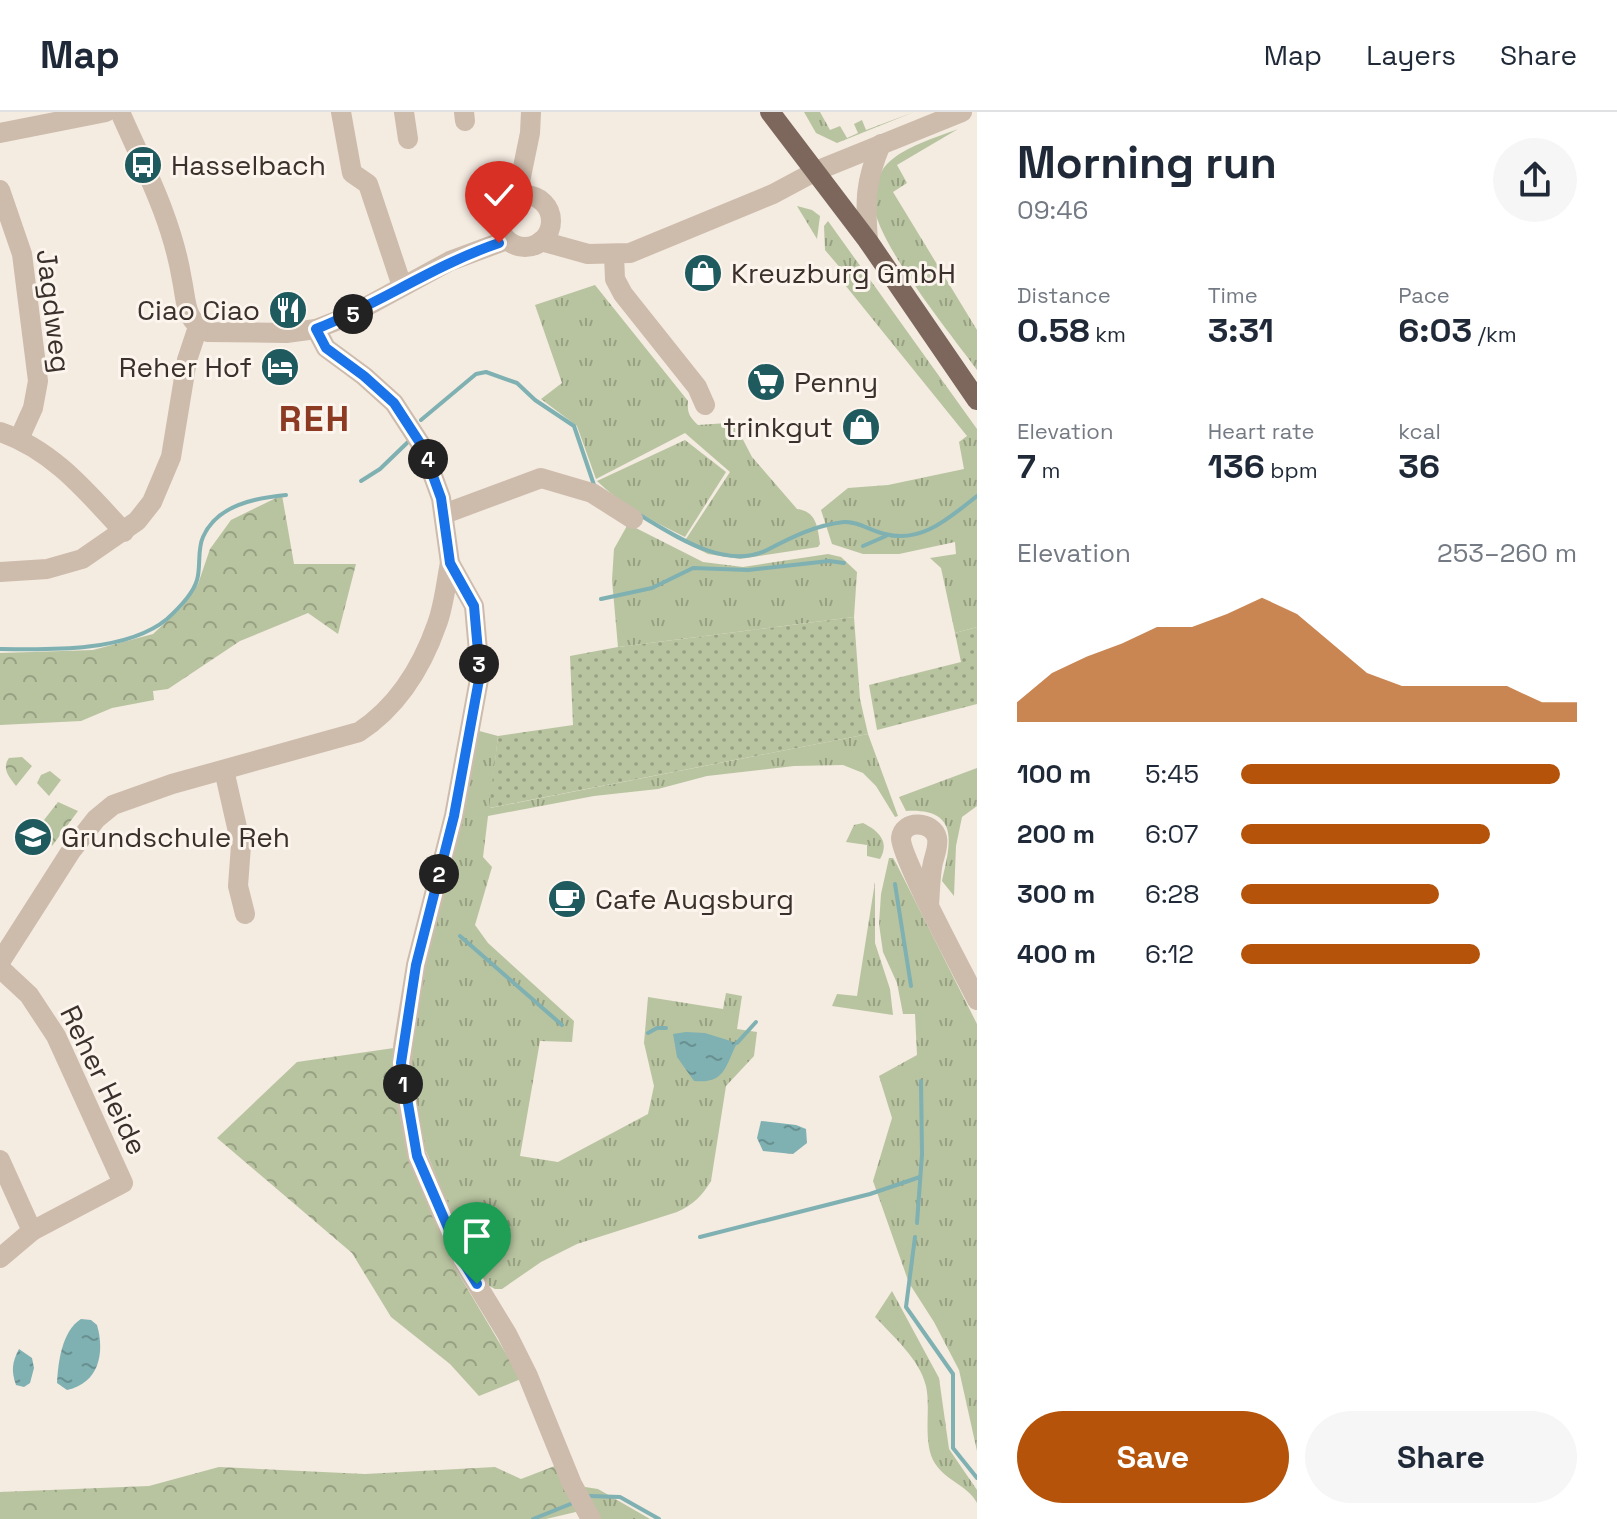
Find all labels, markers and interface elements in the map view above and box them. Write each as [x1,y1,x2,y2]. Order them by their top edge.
text: Map [40,31,120,79]
text: Map [1264,37,1322,73]
text: Layers [1366,37,1456,73]
text: Share [1500,37,1577,73]
text: Morning run [1017,135,1277,191]
button: share [1493,138,1577,222]
bus stop icon: Hasselbach [122,144,164,186]
place label: Hasselbach [171,147,326,183]
pin [465,161,533,243]
icon: check [477,173,521,217]
text: 09:46 [1017,193,1088,227]
street label: Jagdweg [29,247,79,375]
shop icon: Kreuzburg GmbH [682,252,724,294]
place label: Kreuzburg GmbH [731,255,956,291]
text: Distance [1017,281,1111,309]
text: Time [1208,281,1258,309]
text: Pace [1398,281,1450,309]
restaurant icon: Ciao Ciao [267,289,309,331]
place label: Ciao Ciao [137,292,260,328]
pin: 5 [333,294,373,334]
text: 5 [346,300,360,328]
text: 0.58 [1017,309,1090,352]
text: 3:31 [1208,309,1274,352]
text: 6:03 [1398,309,1472,352]
text: km [1090,320,1126,348]
text: /km [1472,320,1517,348]
hotel icon: Reher Hof [259,346,301,388]
place label: Reher Hof [119,349,252,385]
supermarket icon: Penny [745,361,787,403]
place label: Penny [794,364,878,400]
district label: REH [279,396,351,442]
shop icon: trinkgut [840,406,882,448]
place label: trinkgut [723,409,833,445]
text: Elevation [1017,417,1113,445]
text: Heart rate [1208,417,1314,445]
text: kcal [1398,417,1441,445]
pin: 4 [408,439,448,479]
text: 4 [421,445,435,473]
text: 7 [1017,445,1036,488]
text: 136 [1208,445,1265,488]
text: 36 [1398,445,1440,488]
text: m [1036,456,1060,484]
text: bpm [1265,456,1318,484]
text: Elevation [1017,536,1131,570]
text: 253–260 m [1437,536,1577,570]
pin: 3 [459,644,499,684]
text: 3 [472,650,486,678]
text: 100 m [1017,757,1091,791]
text: 5:45 [1145,757,1199,791]
school or university icon: Grundschule Reh [12,816,54,858]
text: 200 m [1017,817,1095,851]
text: 6:07 [1145,817,1198,851]
place label: Grundschule Reh [61,819,290,855]
pin: 2 [419,854,459,894]
text: 2 [432,860,446,888]
text: 300 m [1017,877,1095,911]
text: 6:28 [1145,877,1199,911]
cafe icon: Cafe Augsburg [546,878,588,920]
place label: Cafe Augsburg [595,881,794,917]
text: 400 m [1017,937,1096,971]
text: 6:12 [1145,937,1194,971]
street label: Reher Heide [52,999,156,1161]
pin: 1 [383,1064,423,1104]
text: 1 [398,1070,408,1098]
pin [443,1202,511,1284]
icon: arrive [455,1214,499,1258]
button: Save [1017,1411,1289,1503]
button: Share [1305,1411,1577,1503]

